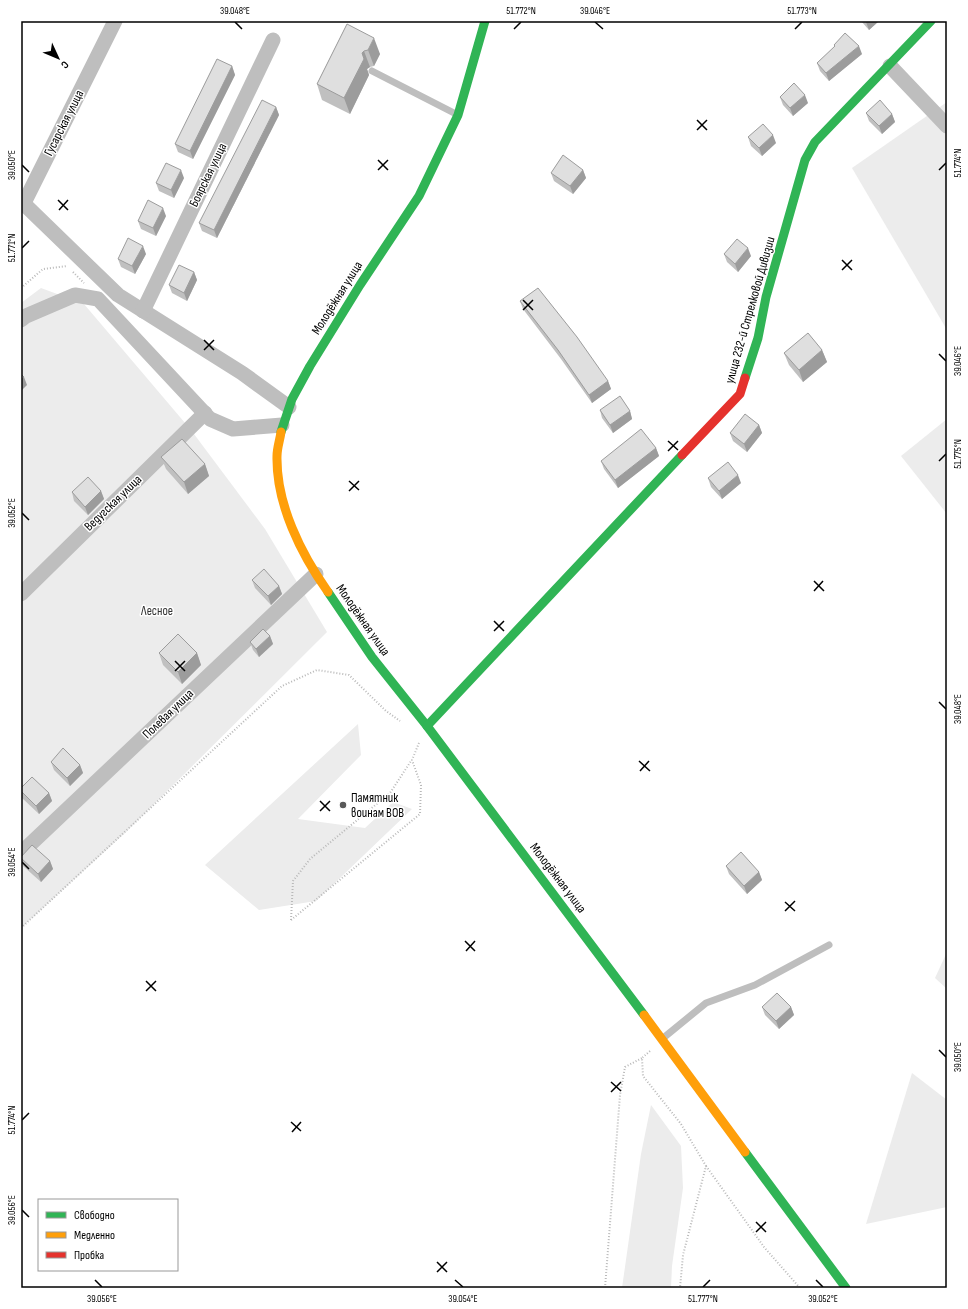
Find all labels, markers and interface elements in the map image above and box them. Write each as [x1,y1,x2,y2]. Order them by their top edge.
text: 39.048°E [220,5,250,17]
text: 51.772°N [506,5,536,17]
text: 39.046°E [580,5,610,17]
text: 51.773°N [787,5,817,17]
north arrow [38,38,78,78]
text: С [58,58,71,71]
street label: Гусарская улица [41,87,87,159]
street label: Боярская улица [186,140,230,210]
text: 51.774°N [952,149,964,177]
text: 39.050°E [6,150,18,180]
text: 51.771°N [6,234,18,262]
street label: улица 232-й Стрелковой Дивизии [721,235,779,385]
street label: Молодёжная улица [308,258,366,338]
text: 39.046°E [952,346,964,376]
text: 51.775°N [952,439,964,469]
street label: Ведугская улица [81,472,145,534]
text: 39.052°E [6,498,18,528]
street label: Молодёжная улица [332,581,394,659]
park label: Лесное [140,603,173,619]
street label: Полевая улица [139,686,197,742]
text: 39.048°E [952,694,964,724]
place label: Памятник воинам ВОВ [351,790,404,821]
marker: Памятник воинам ВОВ [338,800,348,810]
street label: Молодёжная улица [526,840,590,916]
text: 39.054°E [6,847,18,877]
text: 39.050°E [952,1042,964,1072]
text: 51.774°N [6,1106,18,1134]
text: 39.056°E [6,1195,18,1225]
legend [38,1199,178,1271]
text: Свободно [74,1208,115,1223]
text: Медленно [74,1228,115,1243]
text: Пробка [74,1248,105,1263]
text: 39.056°E [87,1293,117,1305]
text: 39.054°E [448,1293,478,1305]
text: 51.777°N [688,1293,718,1305]
text: 39.052°E [808,1293,838,1305]

